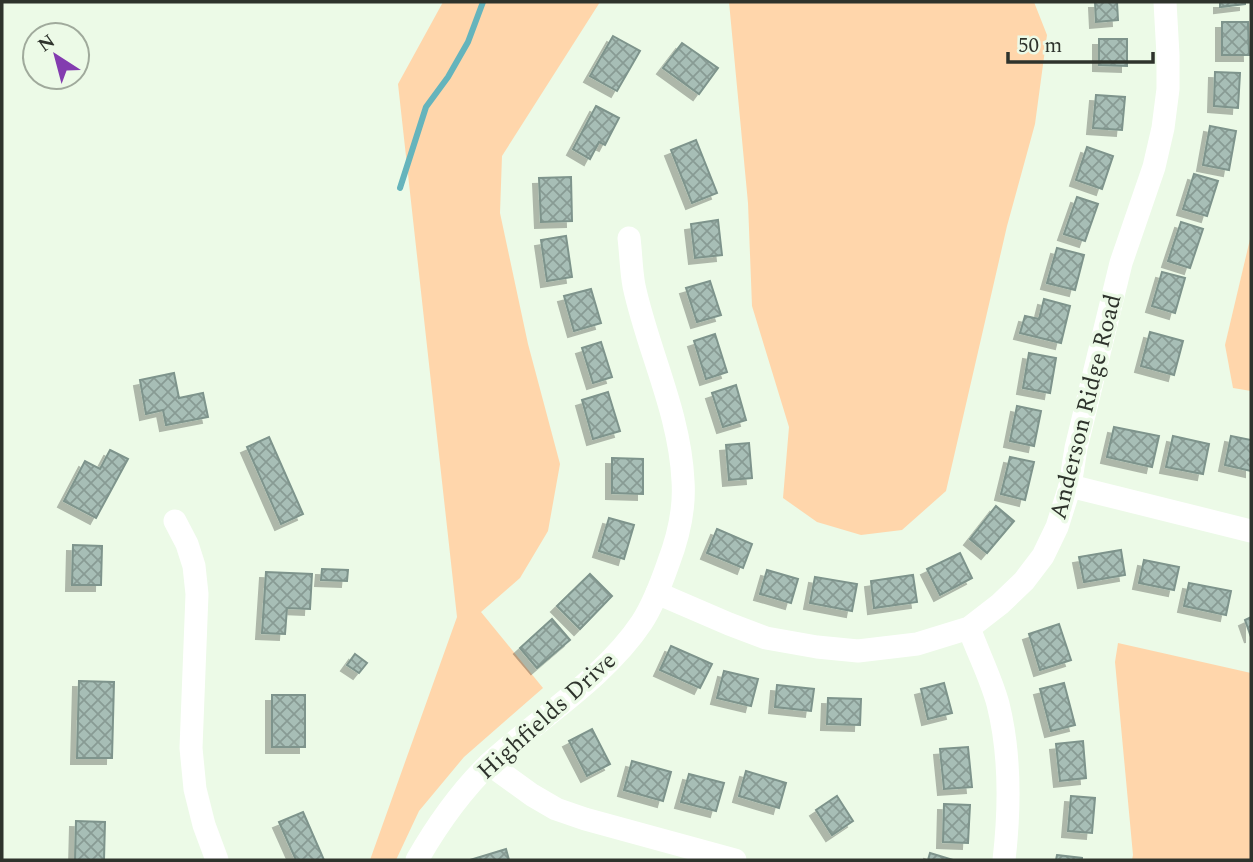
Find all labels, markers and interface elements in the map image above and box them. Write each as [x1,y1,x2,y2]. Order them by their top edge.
north arrow [21,21,91,91]
scale bar [1008,21,1153,65]
text: N [32,27,62,60]
text: 50 m [1018,30,1062,62]
street label: Anderson Ridge Road [1041,290,1131,524]
street label: Highfields Drive [469,644,625,788]

